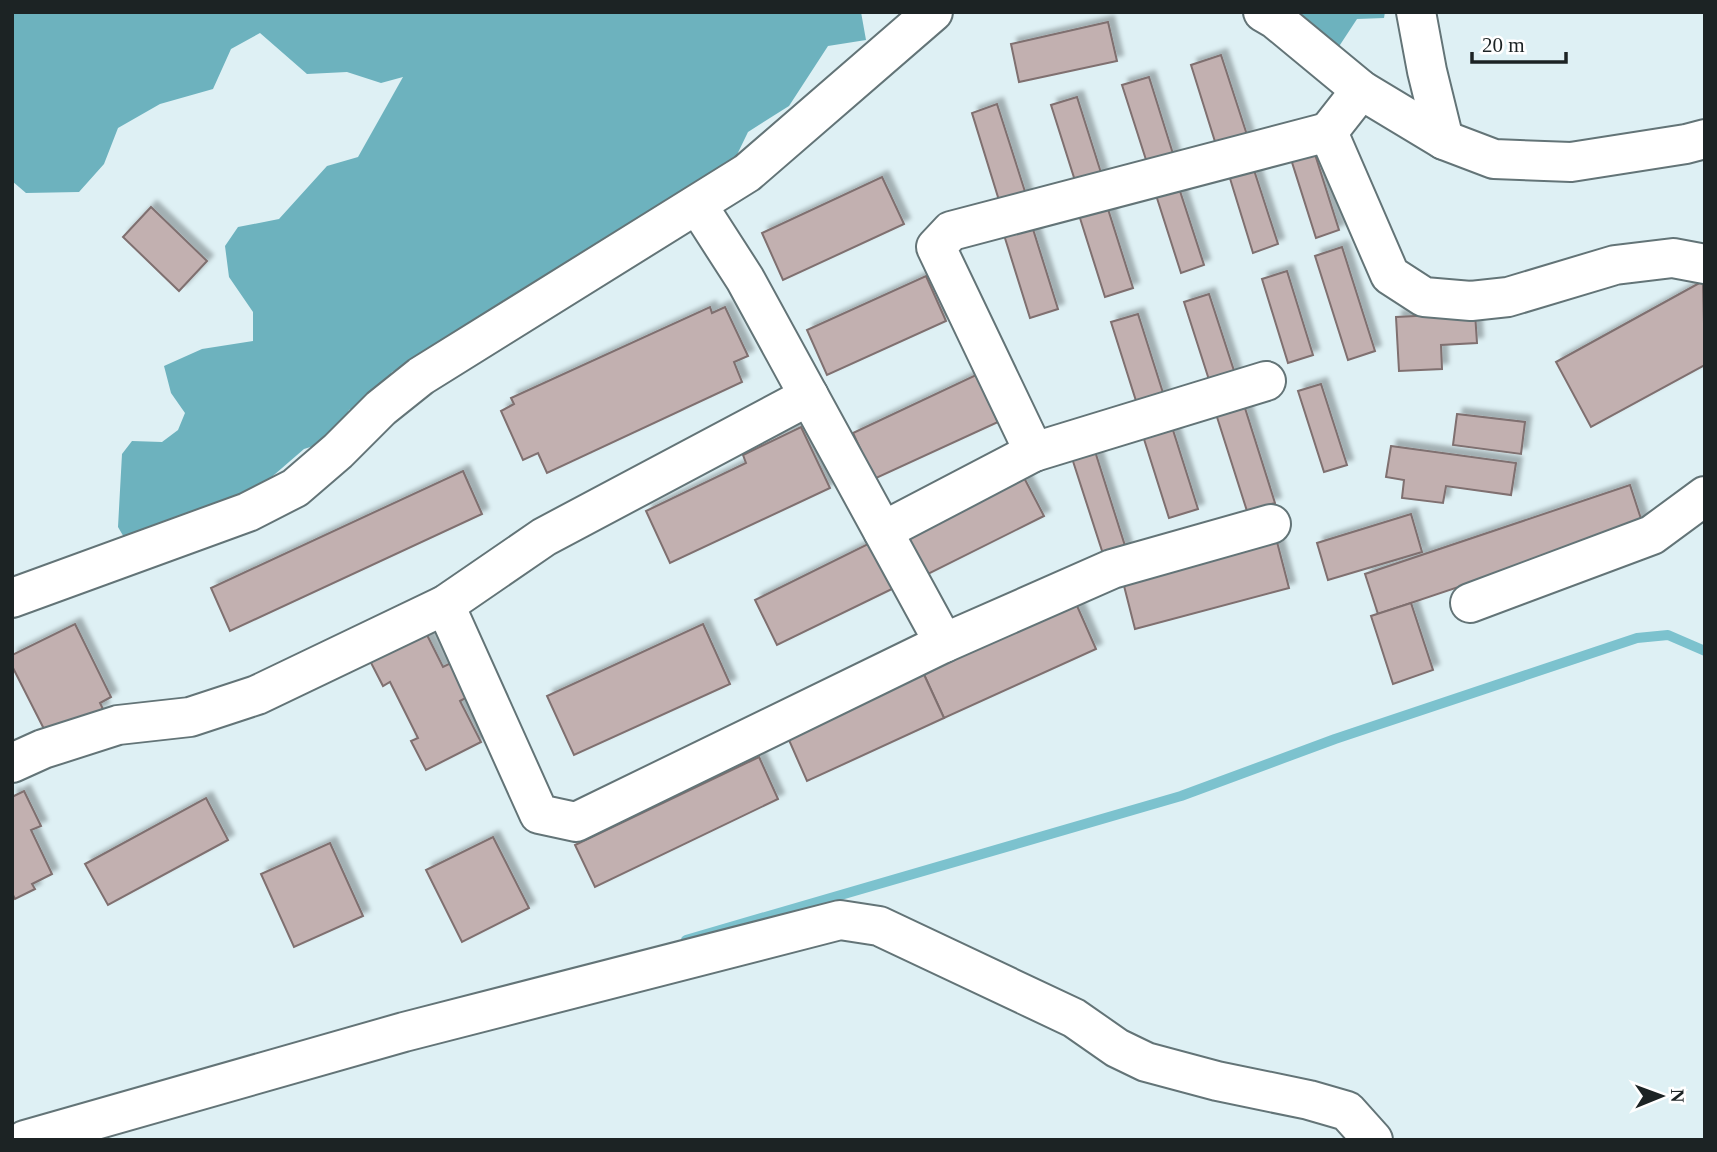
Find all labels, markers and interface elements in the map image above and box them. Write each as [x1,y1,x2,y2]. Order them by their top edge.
scale bar [1472,21,1566,65]
text: 20 m [1482,33,1525,57]
north arrow [1626,1061,1696,1131]
text: N [1667,1089,1688,1103]

